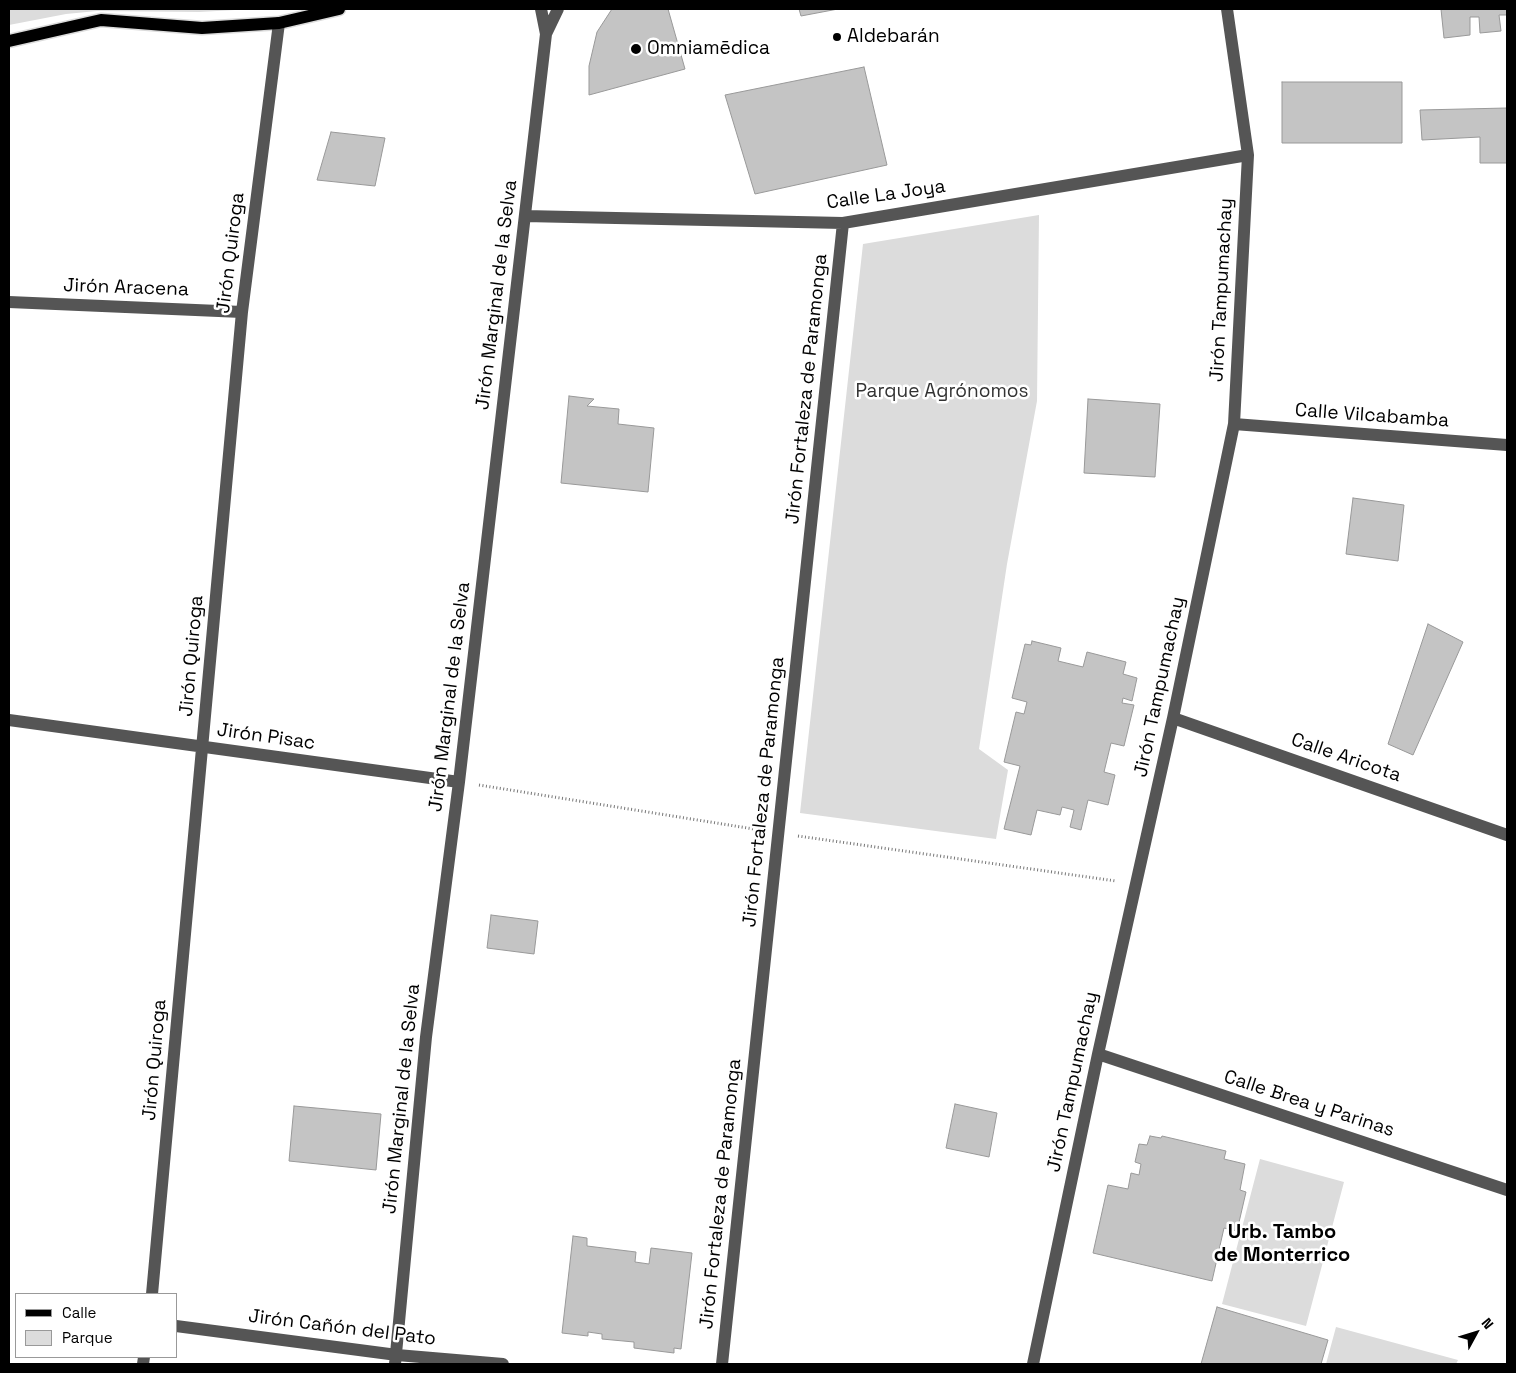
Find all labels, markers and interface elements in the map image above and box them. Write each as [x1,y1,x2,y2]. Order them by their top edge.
place label: Aldebarán [847,26,940,48]
marker: Aldebarán [831,31,843,43]
place label: Omniamēdica [647,38,770,60]
marker: Omniamēdica [629,42,643,56]
street label: Calle La Joya [825,175,947,215]
street label: Jirón Marginal de la Selva [472,179,522,411]
street label: Jirón Quiroga [212,191,250,315]
street label: Jirón Tampumachay [1206,198,1238,382]
street label: Jirón Fortaleza de Paramonga [781,253,833,525]
street label: Jirón Aracena [63,274,189,302]
park label: Parque Agrónomos [855,381,1029,403]
street label: Calle Vilcabamba [1294,399,1450,433]
street label: Jirón Marginal de la Selva [425,581,475,813]
street label: Jirón Quiroga [175,594,209,718]
street label: Jirón Tampumachay [1130,595,1190,779]
street label: Jirón Fortaleza de Paramonga [738,656,790,928]
street label: Jirón Pisac [215,719,317,755]
street label: Calle Aricota [1288,729,1404,787]
street label: Jirón Marginal de la Selva [379,983,425,1215]
street label: Jirón Tampumachay [1043,990,1103,1174]
street label: Jirón Quiroga [138,998,172,1122]
street label: Jirón Fortaleza de Paramonga [695,1058,747,1330]
street label: Calle Brea y Parinas [1221,1066,1397,1142]
district label: Urb. Tambo de Monterrico [1214,1221,1350,1268]
legend [15,1293,178,1358]
text: Calle [62,1303,97,1322]
street label: Jirón Cañón del Pato [247,1305,437,1351]
north arrow [1451,1308,1501,1358]
text: N [1478,1314,1498,1333]
text: Parque [62,1328,113,1347]

